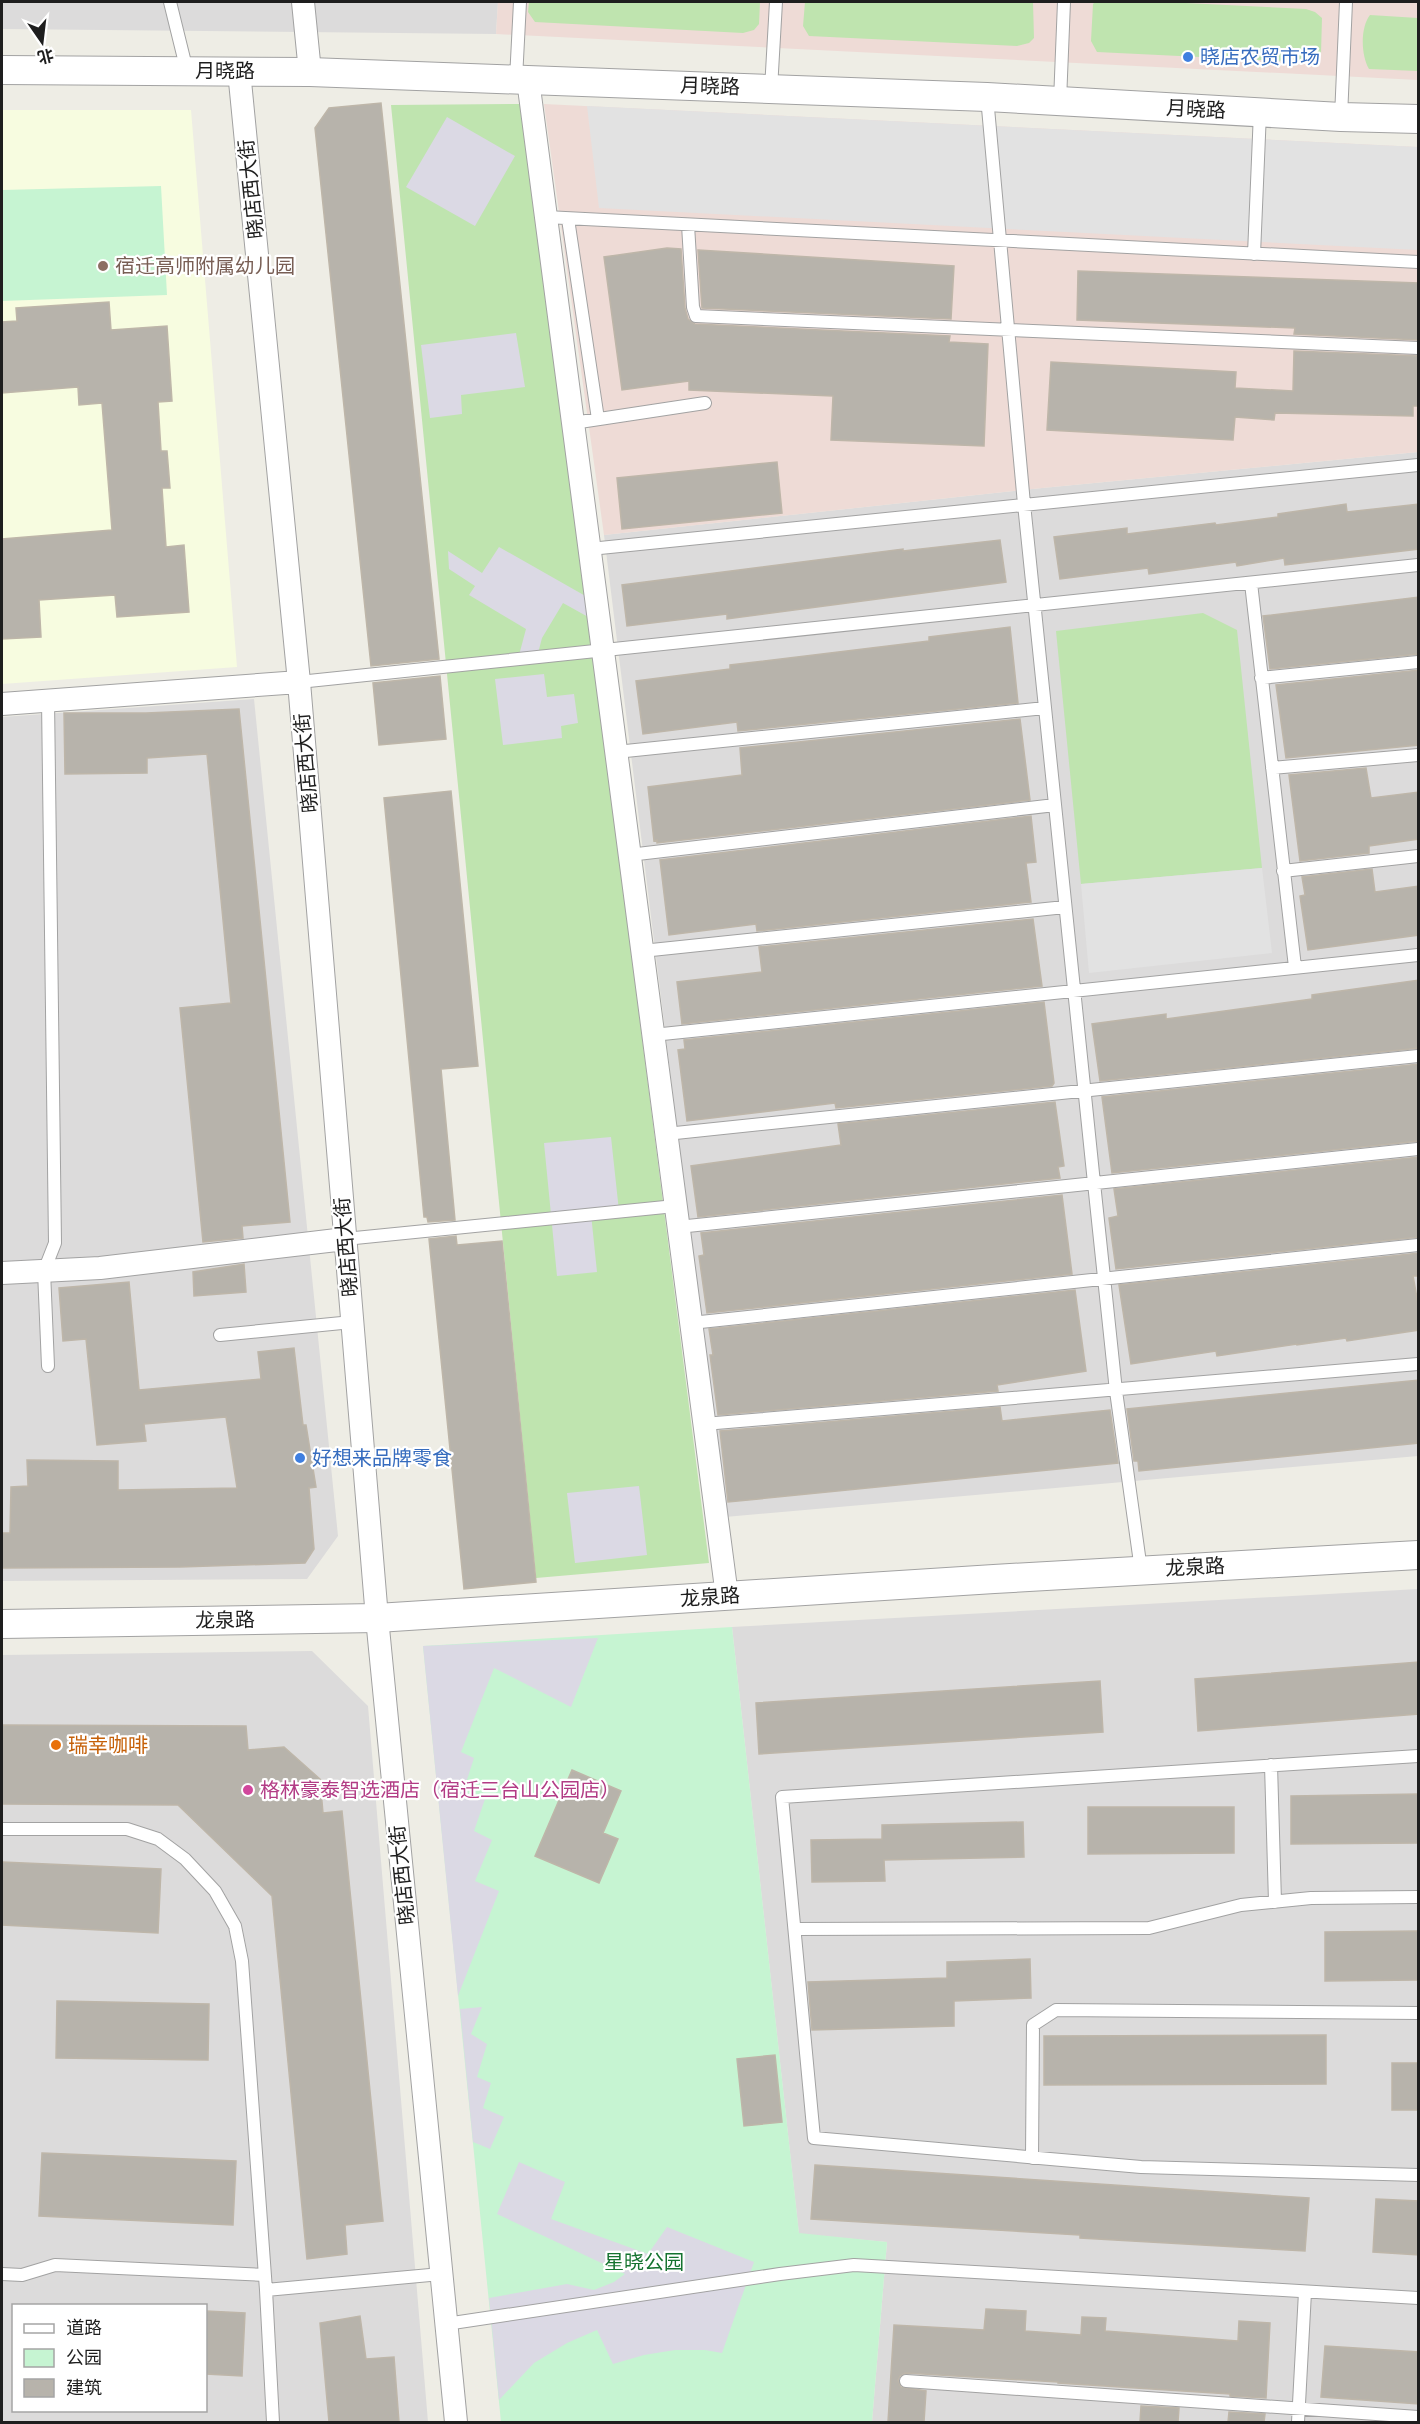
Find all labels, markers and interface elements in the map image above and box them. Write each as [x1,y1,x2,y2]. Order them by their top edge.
north arrow [12,12,72,72]
text: 北 [35,45,56,67]
place label: 晓店农贸市场 [1200,45,1320,69]
marker: 晓店农贸市场 [1181,50,1195,64]
street label: 月晓路 [195,59,255,83]
street label: 月晓路 [680,73,740,99]
street label: 月晓路 [1165,95,1227,123]
street label: 晓店西大街 [234,138,268,240]
place label: 宿迁高师附属幼儿园 [115,254,295,278]
marker: 宿迁高师附属幼儿园 [96,259,110,273]
street label: 晓店西大街 [290,712,322,814]
street label: 晓店西大街 [330,1196,362,1298]
place label: 好想来品牌零食 [312,1446,452,1470]
marker: 好想来品牌零食 [293,1451,307,1465]
street label: 龙泉路 [1164,1553,1226,1581]
street label: 龙泉路 [679,1583,741,1611]
street label: 龙泉路 [195,1607,255,1633]
place label: 瑞幸咖啡 [68,1733,148,1757]
marker: 瑞幸咖啡 [49,1738,63,1752]
place label: 格林豪泰智选酒店（宿迁三台山公园店） [260,1778,620,1802]
marker: 格林豪泰智选酒店（宿迁三台山公园店） [241,1783,255,1797]
street label: 晓店西大街 [385,1824,419,1926]
park label: 星晓公园 [604,2250,684,2274]
legend [12,2304,207,2412]
text: 道路 [66,2317,102,2338]
text: 公园 [66,2347,102,2368]
text: 建筑 [66,2377,102,2398]

